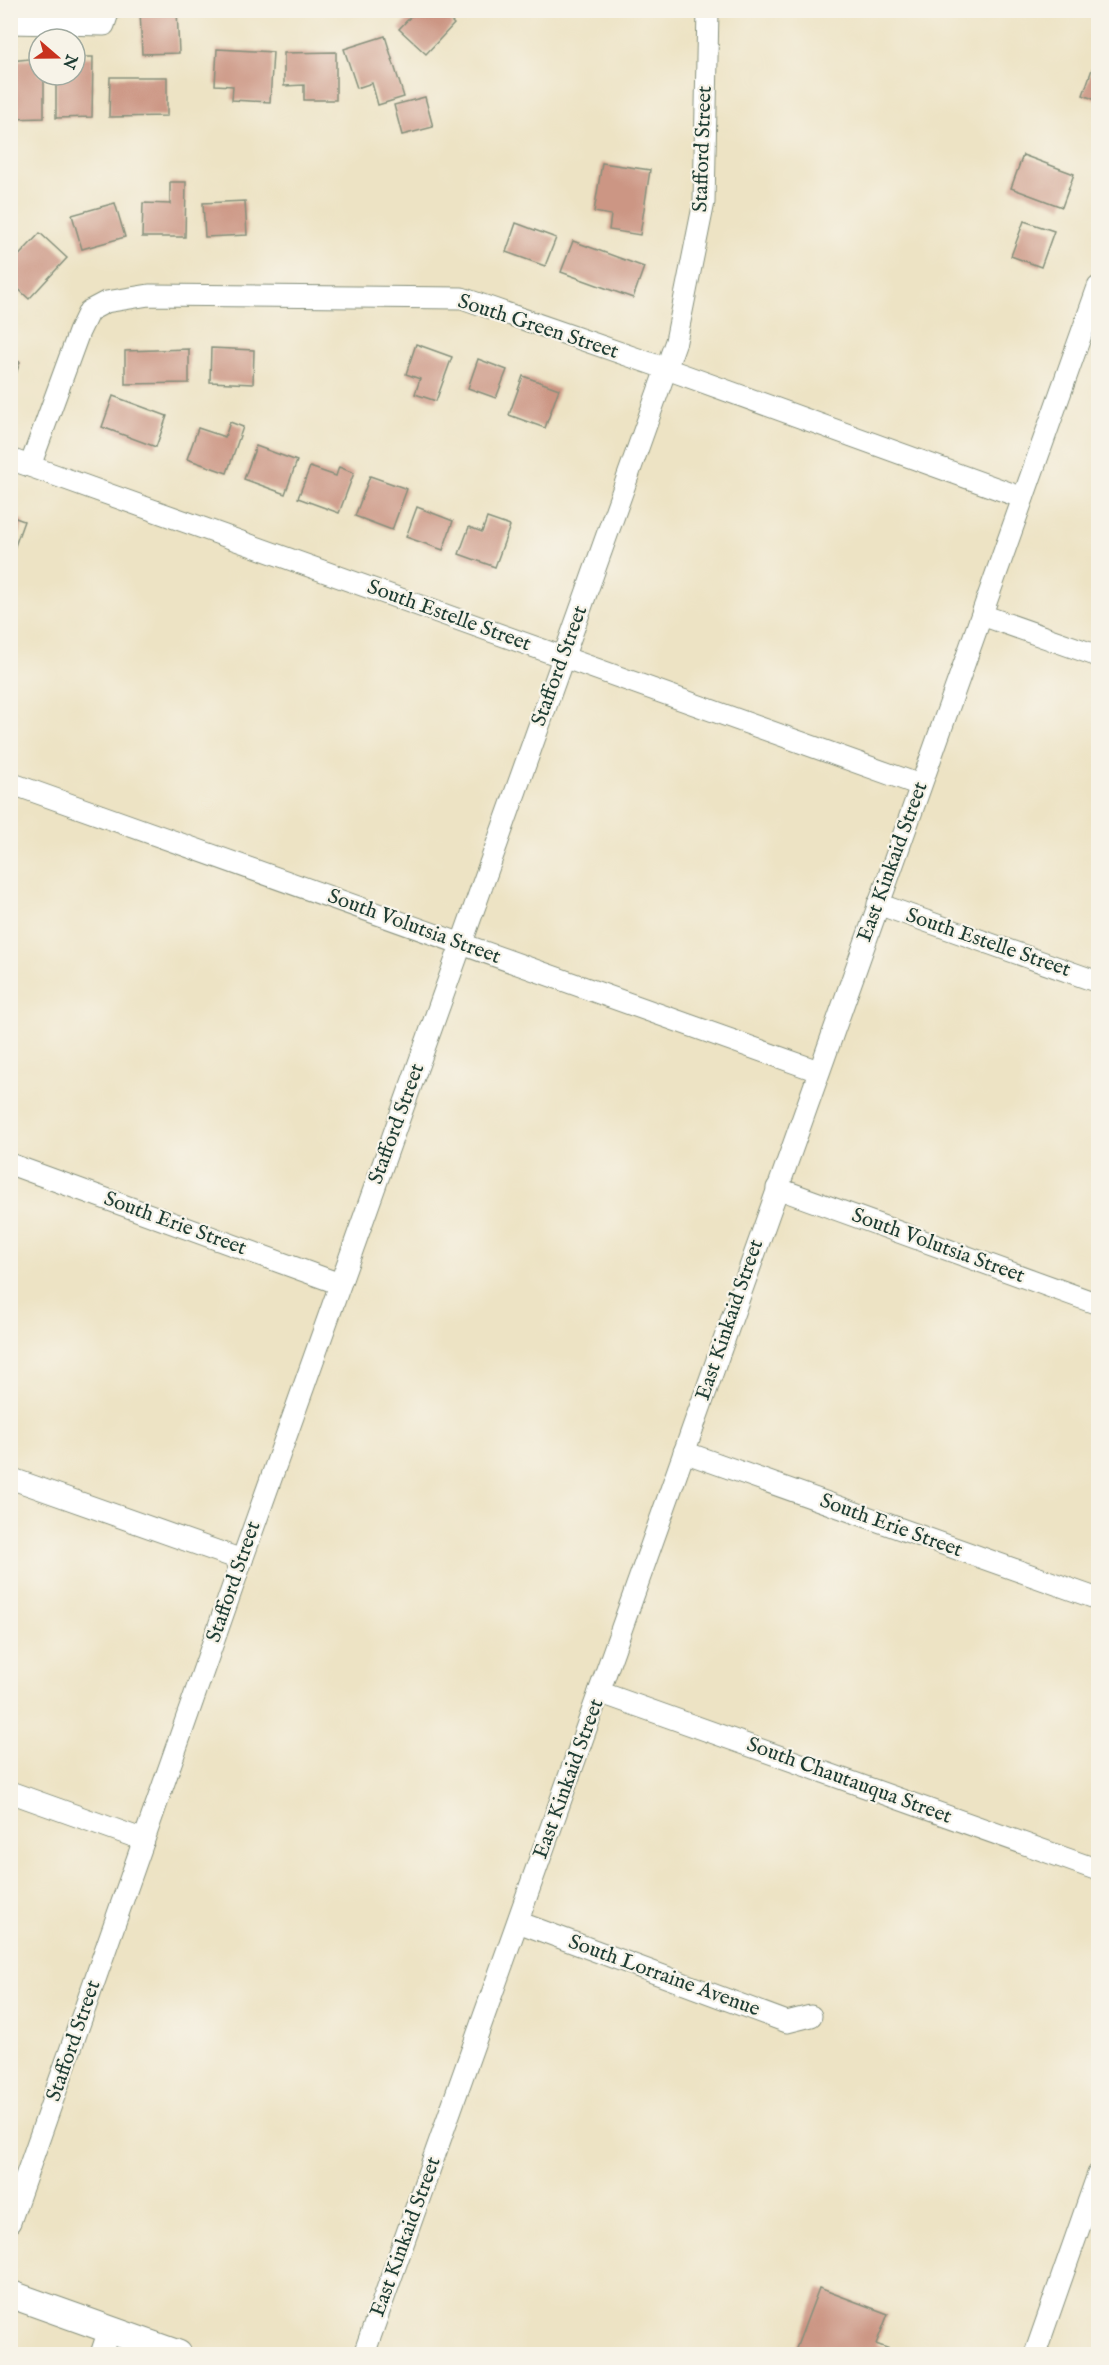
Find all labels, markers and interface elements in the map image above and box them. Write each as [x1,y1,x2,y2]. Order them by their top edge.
north arrow [27,27,87,87]
text: N [57,51,81,72]
street label: Stafford Street [687,85,719,213]
street label: South Green Street [454,288,622,366]
street label: South Estelle Street [363,574,535,658]
street label: Stafford Street [526,602,594,730]
street label: East Kinkaid Street [851,778,935,946]
street label: South Volutsia Street [324,883,504,971]
street label: South Estelle Street [902,902,1074,984]
street label: Stafford Street [363,1060,431,1188]
street label: South Erie Street [100,1186,250,1262]
street label: South Volutsia Street [848,1202,1028,1290]
street label: East Kinkaid Street [690,1236,770,1404]
street label: South Erie Street [816,1488,966,1564]
street label: Stafford Street [201,1518,267,1646]
street label: East Kinkaid Street [527,1695,611,1863]
street label: South Chautauqua Street [743,1731,955,1831]
street label: South Lorraine Avenue [564,1929,764,2023]
street label: Stafford Street [41,1977,107,2105]
street label: East Kinkaid Street [364,2153,448,2321]

